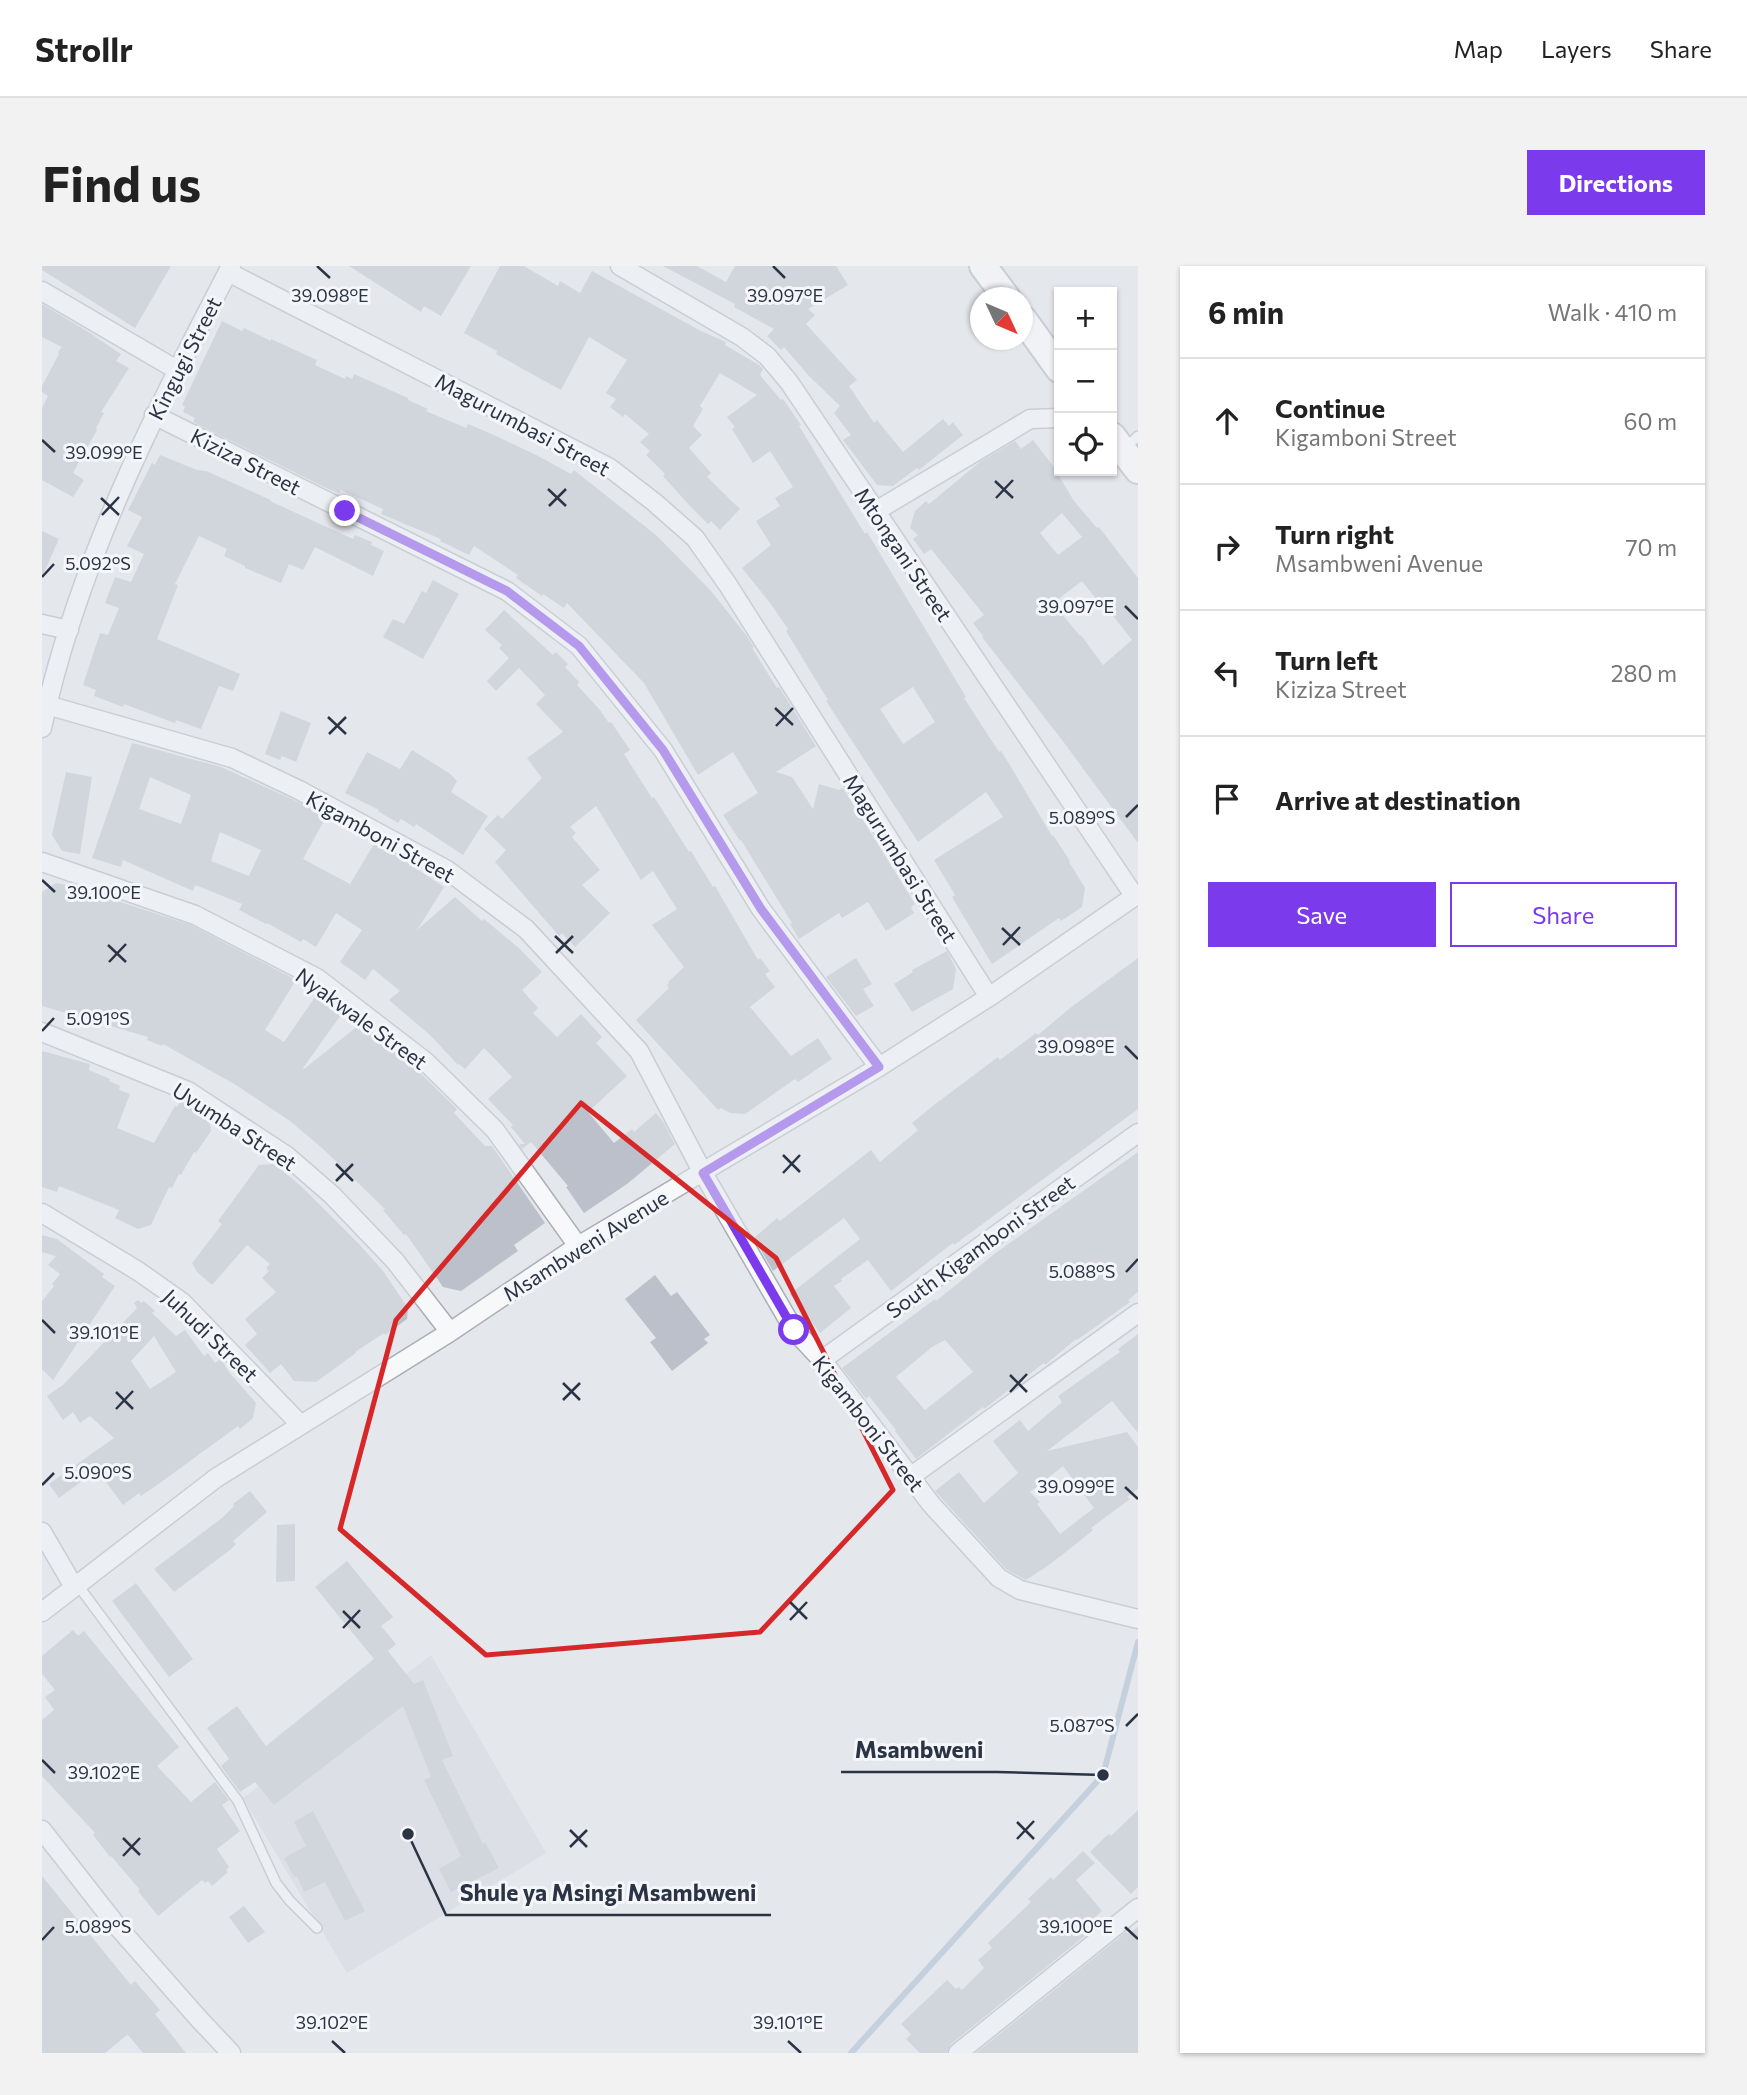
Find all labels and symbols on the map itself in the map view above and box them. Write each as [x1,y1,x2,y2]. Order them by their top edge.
text: 39.098°E [291,284,369,306]
text: 39.097°E [747,284,823,306]
north arrow [970,287,1033,350]
street label: Kingugi Street [142,292,226,424]
street label: Magurumbasi Street [431,367,615,481]
street label: Kiziza Street [187,423,305,499]
text: 39.099°E [65,441,143,463]
street label: Mtongani Street [850,482,958,626]
route end [329,495,360,526]
text: 5.092°S [65,552,131,574]
text: 39.097°E [1038,595,1114,617]
street label: Magurumbasi Street [839,769,963,947]
street label: Kigamboni Street [302,785,460,887]
text: 5.089°S [1049,806,1115,828]
text: 39.100°E [67,881,141,903]
street label: Nyakwale Street [291,962,433,1074]
text: 5.091°S [66,1007,130,1029]
text: 39.098°E [1037,1035,1115,1057]
street label: Uvumba Street [168,1077,302,1175]
street label: South Kigamboni Street [881,1169,1079,1323]
street label: Msambweni Avenue [498,1184,672,1306]
text: 5.088°S [1049,1260,1115,1282]
street label: Juhudi Street [158,1283,264,1387]
route start [778,1314,809,1345]
text: 39.101°E [69,1321,139,1343]
street label: Kigamboni Street [808,1350,930,1496]
text: 5.090°S [64,1461,132,1483]
text: 39.099°E [1037,1475,1115,1497]
text: 5.087°S [1049,1714,1115,1736]
callout: Msambweni [841,1728,997,1772]
text: Msambweni [855,1735,983,1763]
text: 39.102°E [68,1761,140,1783]
callout: Shule ya Msingi Msambweni [446,1871,771,1915]
text: Shule ya Msingi Msambweni [460,1878,756,1906]
text: 5.089°S [65,1915,131,1937]
text: 39.100°E [1039,1915,1113,1937]
text: 39.102°E [296,2011,368,2033]
text: 39.101°E [753,2011,823,2033]

